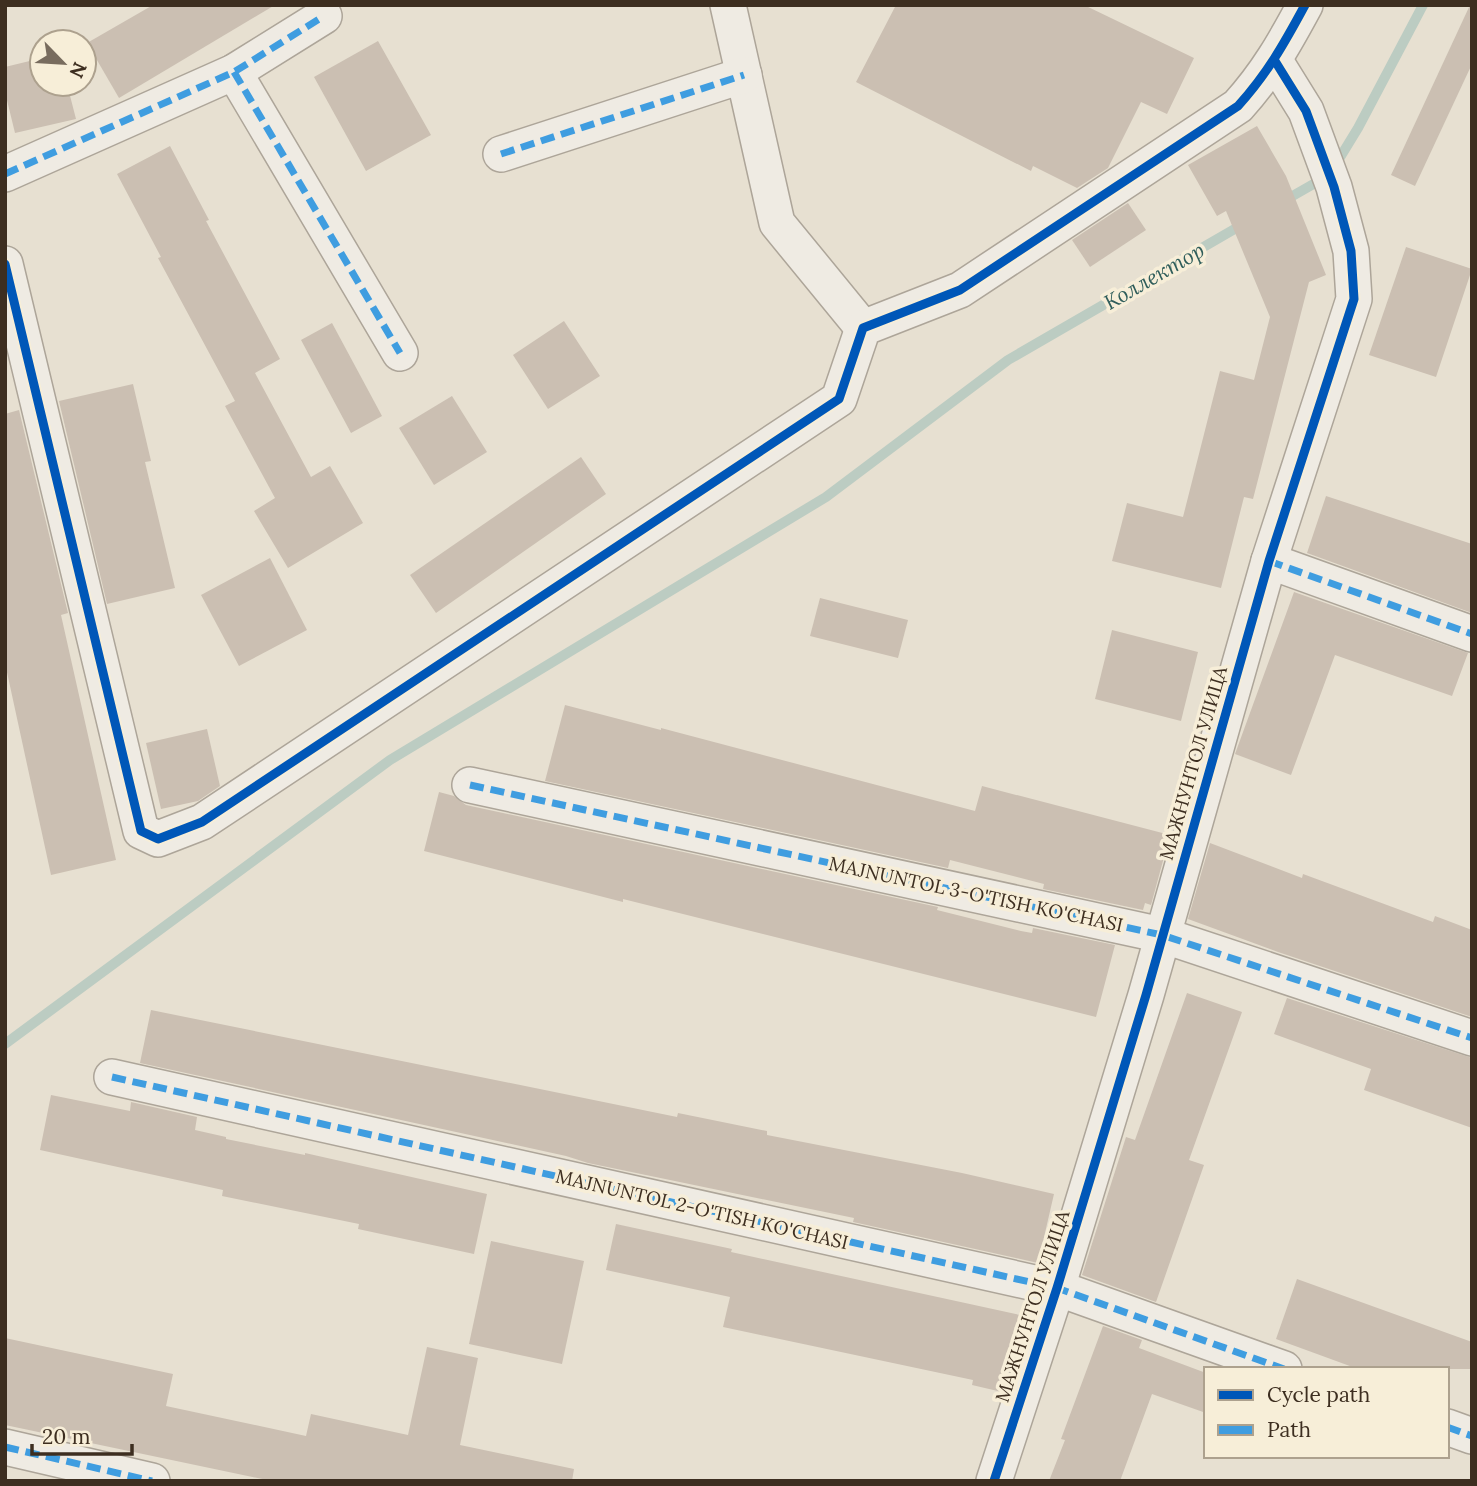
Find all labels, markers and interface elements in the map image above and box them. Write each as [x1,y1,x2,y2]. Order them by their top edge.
north arrow [28,28,98,98]
text: N [64,58,92,82]
water label: Коллектор [1099,236,1209,316]
street label: МАЖНУНТОЛ УЛИЦА [1154,662,1232,863]
street label: MAJNUNTOL 3-O'TISH KO'CHASI [827,851,1125,937]
street label: MAJNUNTOL 2-O'TISH KO'CHASI [553,1164,851,1254]
street label: МАЖНУНТОЛ УЛИЦА [990,1206,1075,1405]
legend [1204,1367,1449,1458]
text: Cycle path [1267,1381,1370,1408]
scale bar [32,1412,131,1456]
text: Path [1267,1416,1311,1443]
text: 20 m [42,1423,91,1450]

